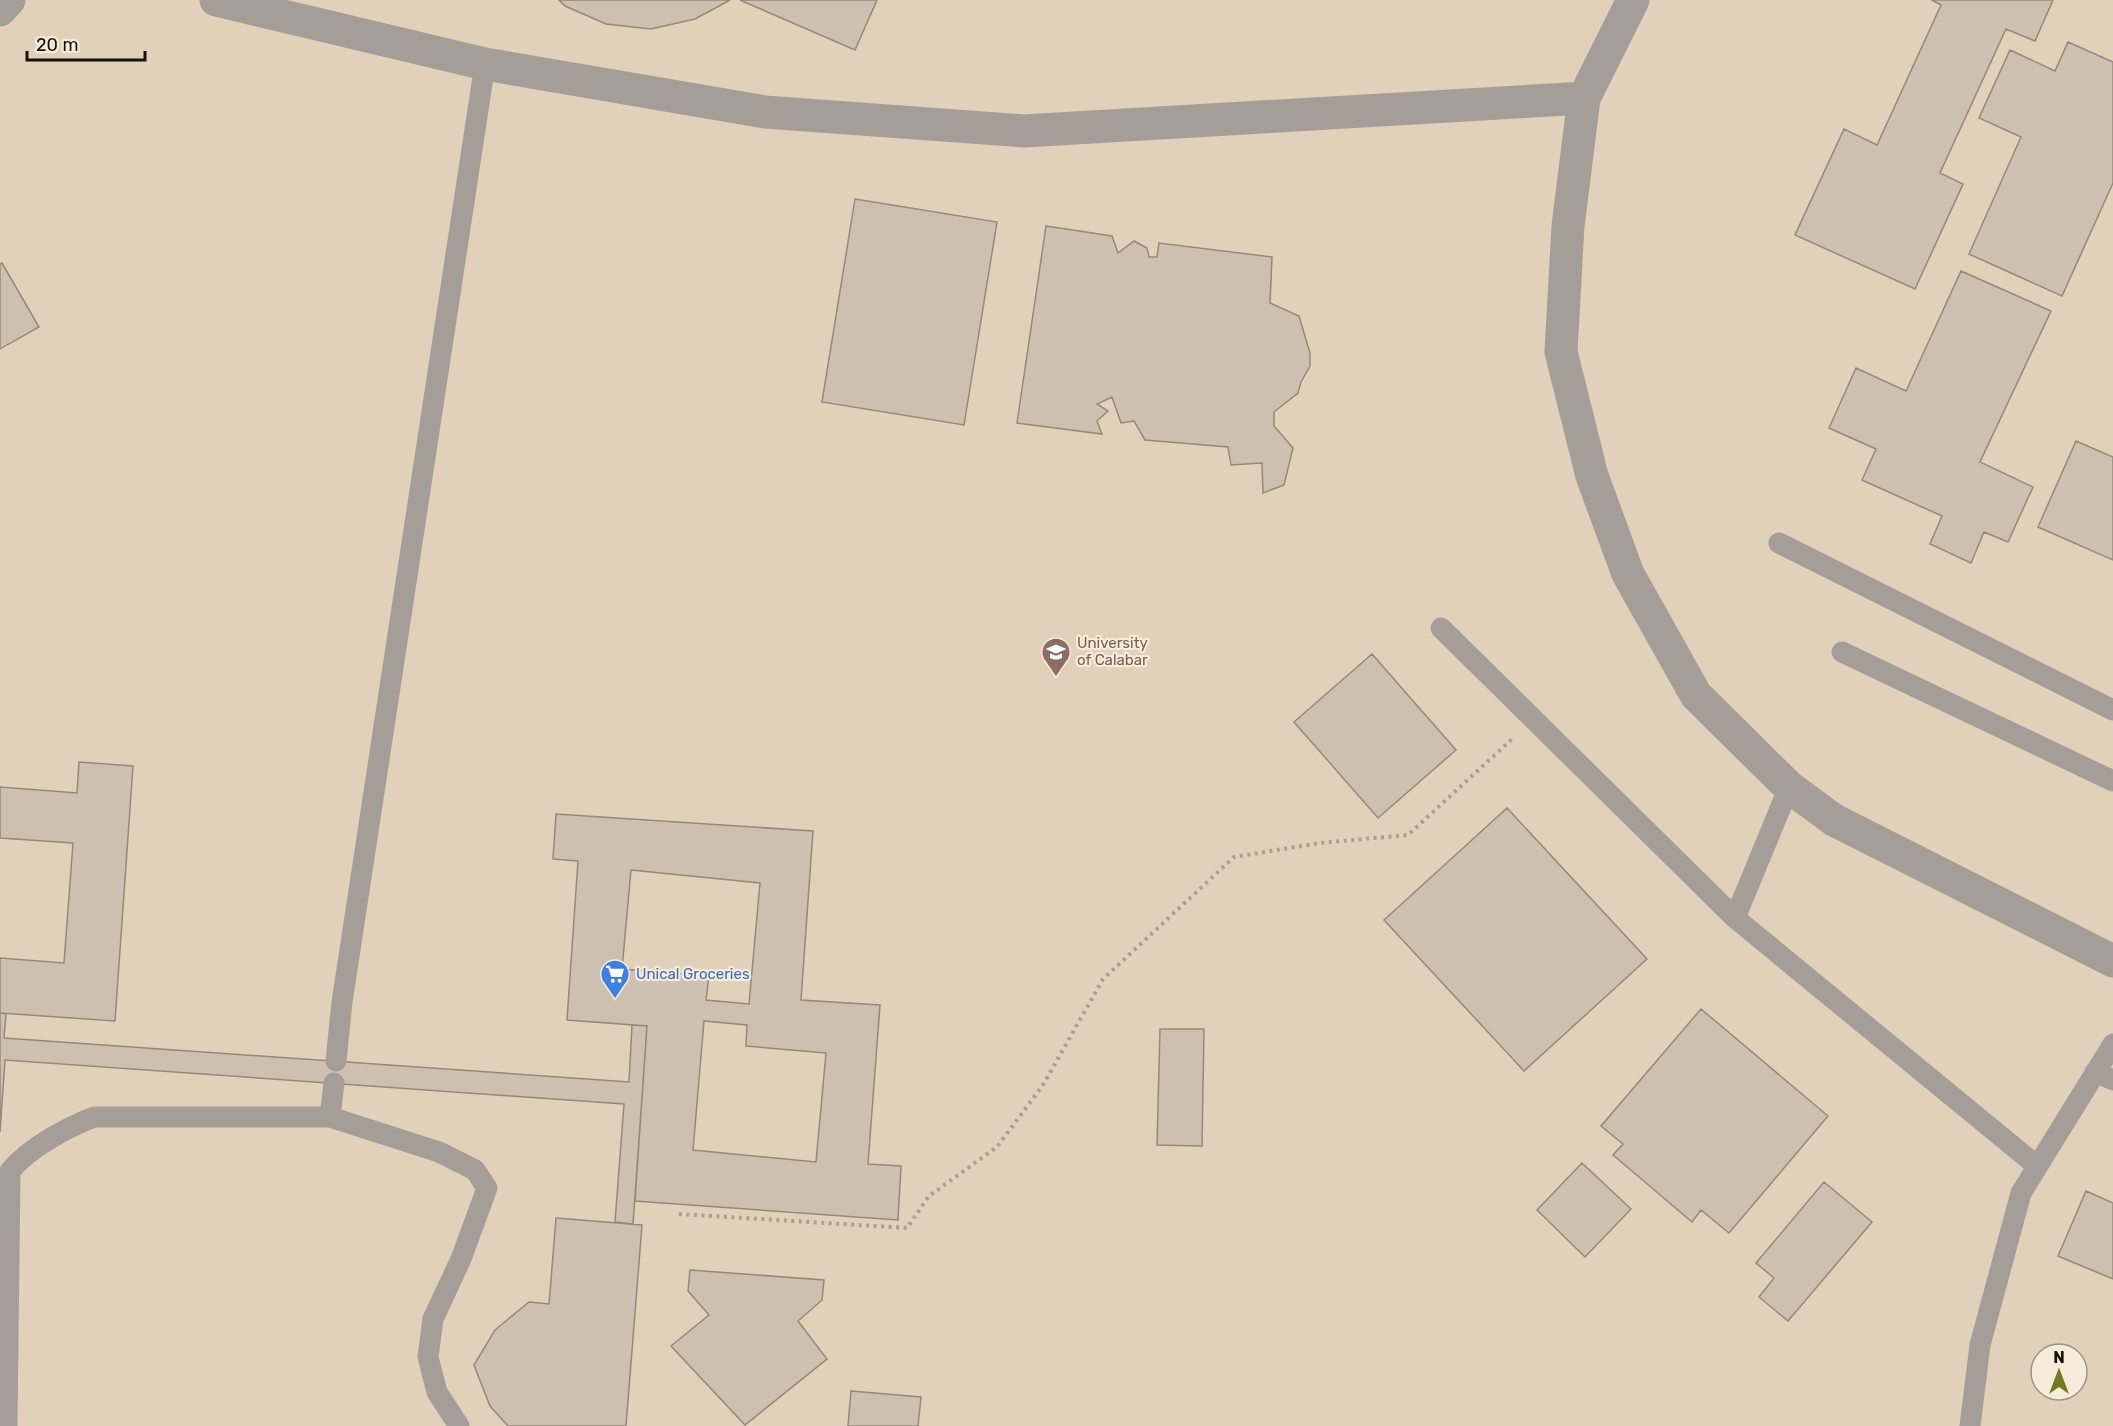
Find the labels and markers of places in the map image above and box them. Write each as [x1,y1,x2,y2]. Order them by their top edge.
place label: University of Calabar [1077,634,1148,669]
school or university icon: University of Calabar [1040,636,1072,678]
supermarket icon: Unical Groceries [599,958,631,1000]
place label: Unical Groceries [636,965,750,983]

